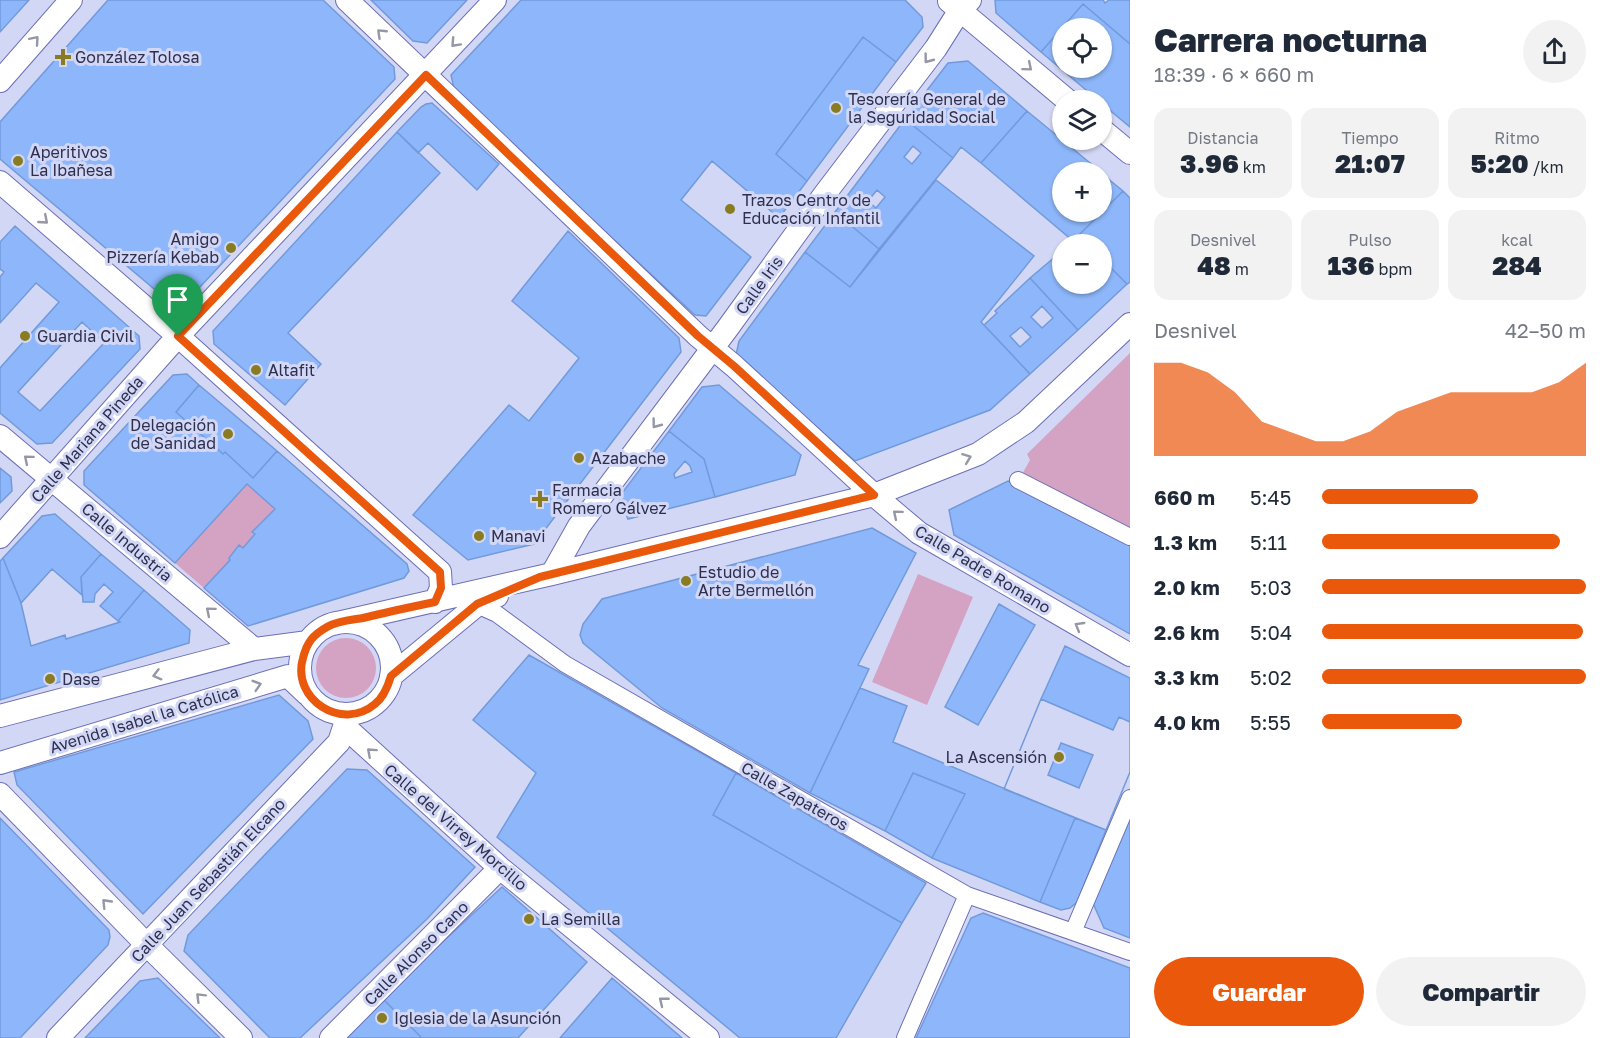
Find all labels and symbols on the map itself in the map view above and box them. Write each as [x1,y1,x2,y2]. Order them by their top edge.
one-way arrow [378,29,389,40]
one-way arrow [28,36,39,47]
one-way arrow [451,36,462,47]
place label: González Tolosa [75,47,199,67]
marker: González Tolosa [56,50,70,64]
one-way arrow [924,53,935,64]
one-way arrow [1021,60,1032,71]
place label: Tesorería General de la Seguridad Social [848,89,1006,127]
marker: Tesorería General de la Seguridad Social [829,101,843,115]
place label: Aperitivos La Ibañesa [30,142,113,180]
marker: Aperitivos La Ibañesa [11,154,25,168]
place label: Trazos Centro de Educación Infantil [742,190,880,228]
marker: Trazos Centro de Educación Infantil [723,202,737,216]
one-way arrow [37,213,48,224]
place label: Amigo Pizzería Kebab [106,229,219,267]
marker: Amigo Pizzería Kebab [224,241,238,255]
street label: Calle Iris [731,252,787,318]
pin [152,274,203,336]
place label: Guardia Civil [37,326,134,346]
marker: Guardia Civil [18,329,32,343]
place label: Altafit [268,360,315,380]
marker: Altafit [249,363,263,377]
street label: Calle Mariana Pineda [27,372,147,506]
place label: Delegación de Sanidad [130,415,216,453]
one-way arrow [652,417,663,428]
marker: Delegación de Sanidad [221,427,235,441]
place label: Azabache [591,448,666,468]
marker: Azabache [572,451,586,465]
one-way arrow [961,453,972,465]
one-way arrow [24,455,35,466]
place label: Farmacia Romero Gálvez [552,480,667,518]
marker: Farmacia Romero Gálvez [533,492,547,506]
street label: Calle Industria [78,498,176,586]
one-way arrow [892,510,903,521]
street label: Calle Padre Romano [911,521,1055,617]
place label: Manavi [491,526,546,546]
marker: Manavi [472,529,486,543]
place label: Estudio de Arte Bermellón [698,562,814,600]
marker: Estudio de Arte Bermellón [679,574,693,588]
one-way arrow [205,608,216,619]
one-way arrow [1075,622,1085,633]
one-way arrow [152,667,162,680]
place label: Dase [62,669,100,689]
marker: Dase [43,672,57,686]
one-way arrow [251,680,262,692]
street label: Avenida Isabel la Católica [47,681,241,757]
place label: La Ascensión [946,747,1047,767]
one-way arrow [367,748,378,759]
marker: La Ascensión [1052,750,1066,764]
street label: Calle Zapateros [738,757,852,835]
street label: Calle del Virrey Morcillo [380,759,532,895]
street label: Calle Juan Sebastián Elcano [127,794,289,966]
street label: Calle Alonso Cano [360,897,472,1009]
one-way arrow [103,900,114,911]
place label: La Semilla [541,909,621,929]
marker: La Semilla [522,912,536,926]
one-way arrow [196,993,206,1004]
one-way arrow [659,997,670,1008]
place label: Iglesia de la Asunción [394,1008,561,1028]
marker: Iglesia de la Asunción [375,1011,389,1025]

